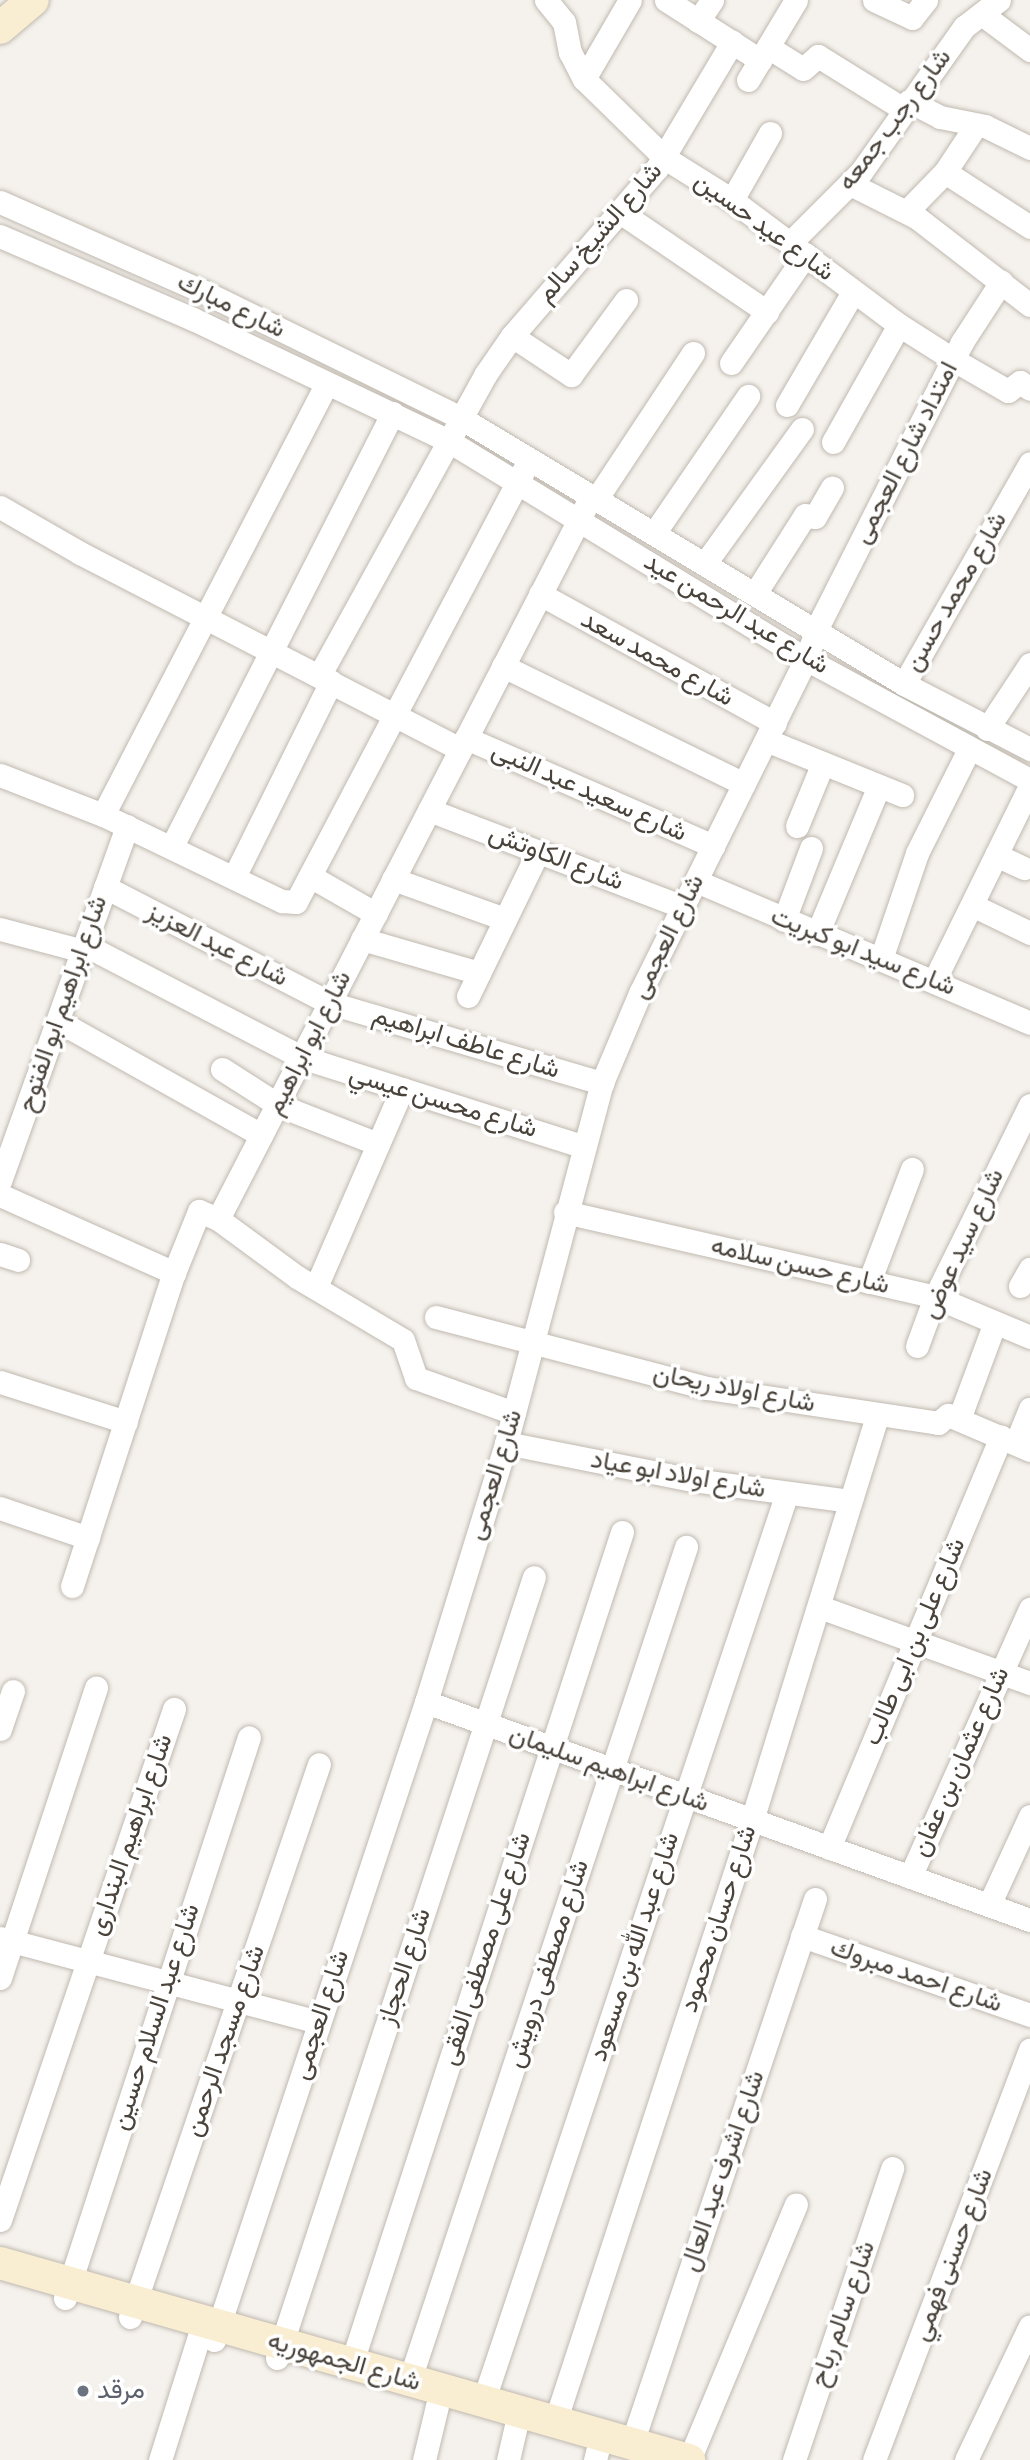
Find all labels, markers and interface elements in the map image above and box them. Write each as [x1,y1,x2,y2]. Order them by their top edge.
street label: شارع رجب جمعه [831,43,959,197]
street label: شارع الشيخ سالم [530,156,670,310]
street label: شارع عيد حسين [688,166,840,288]
street label: شارع مبارك [172,267,290,345]
street label: امتداد شارع العجمى [847,357,965,549]
street label: شارع محمد حسن [898,507,1014,677]
street label: شارع عبد الرحمن عيد [638,546,834,682]
street label: شارع محمد سعد [575,604,739,714]
street label: شارع سعيد عبد النبى [487,735,691,849]
street label: شارع الكاوتش [484,818,628,898]
street label: شارع العجمى [624,870,712,1004]
street label: شارع ابراهيم ابو الفتوح [11,892,115,1116]
street label: شارع عبد العزيز [141,896,293,994]
street label: شارع سيد ابو كبريت [766,901,960,1003]
street label: شارع ابو ابراهيم [259,966,359,1120]
street label: شارع عاطف ابراهيم [369,1000,563,1086]
street label: شارع محسن عيسي [345,1059,541,1145]
street label: شارع سيد عوض [915,1164,1011,1324]
street label: شارع حسن سلامه [708,1230,892,1302]
street label: شارع اولاد ريحان [650,1358,818,1420]
street label: شارع العجمى [460,1406,530,1544]
street label: شارع اولاد ابو عياد [588,1444,768,1506]
street label: شارع على بن ابى طالب [857,1534,973,1750]
street label: شارع عثمان بن عفان [905,1662,1017,1862]
street label: شارع ابراهيم سليمان [505,1718,713,1820]
street label: شارع ابراهيم البندارى [82,1730,180,1940]
street label: شارع حسان محمود [674,1822,764,2016]
street label: شارع عبد الله بن مسعود [583,1828,687,2066]
street label: شارع على مصطفى الفقى [434,1829,538,2069]
street label: شارع مصطفى درويش [500,1856,596,2072]
street label: شارع عبد السلام حسين [105,1900,207,2134]
street label: شارع الحجاز [371,1905,439,2029]
street label: شارع احمد مبروك [826,1932,1006,2020]
street label: شارع مسجد الرحمن [178,1941,272,2141]
street label: شارع العجمى [285,1946,357,2084]
street label: شارع اشرف عبد العال [674,2067,772,2275]
street label: شارع حسنى فهمي [906,2164,1000,2346]
street label: شارع سالم رباح [804,2237,882,2391]
street label: شارع الجمهوريه [264,2325,424,2399]
place label: مرقد [97,2375,145,2407]
marker: مرقد [75,2383,91,2399]

